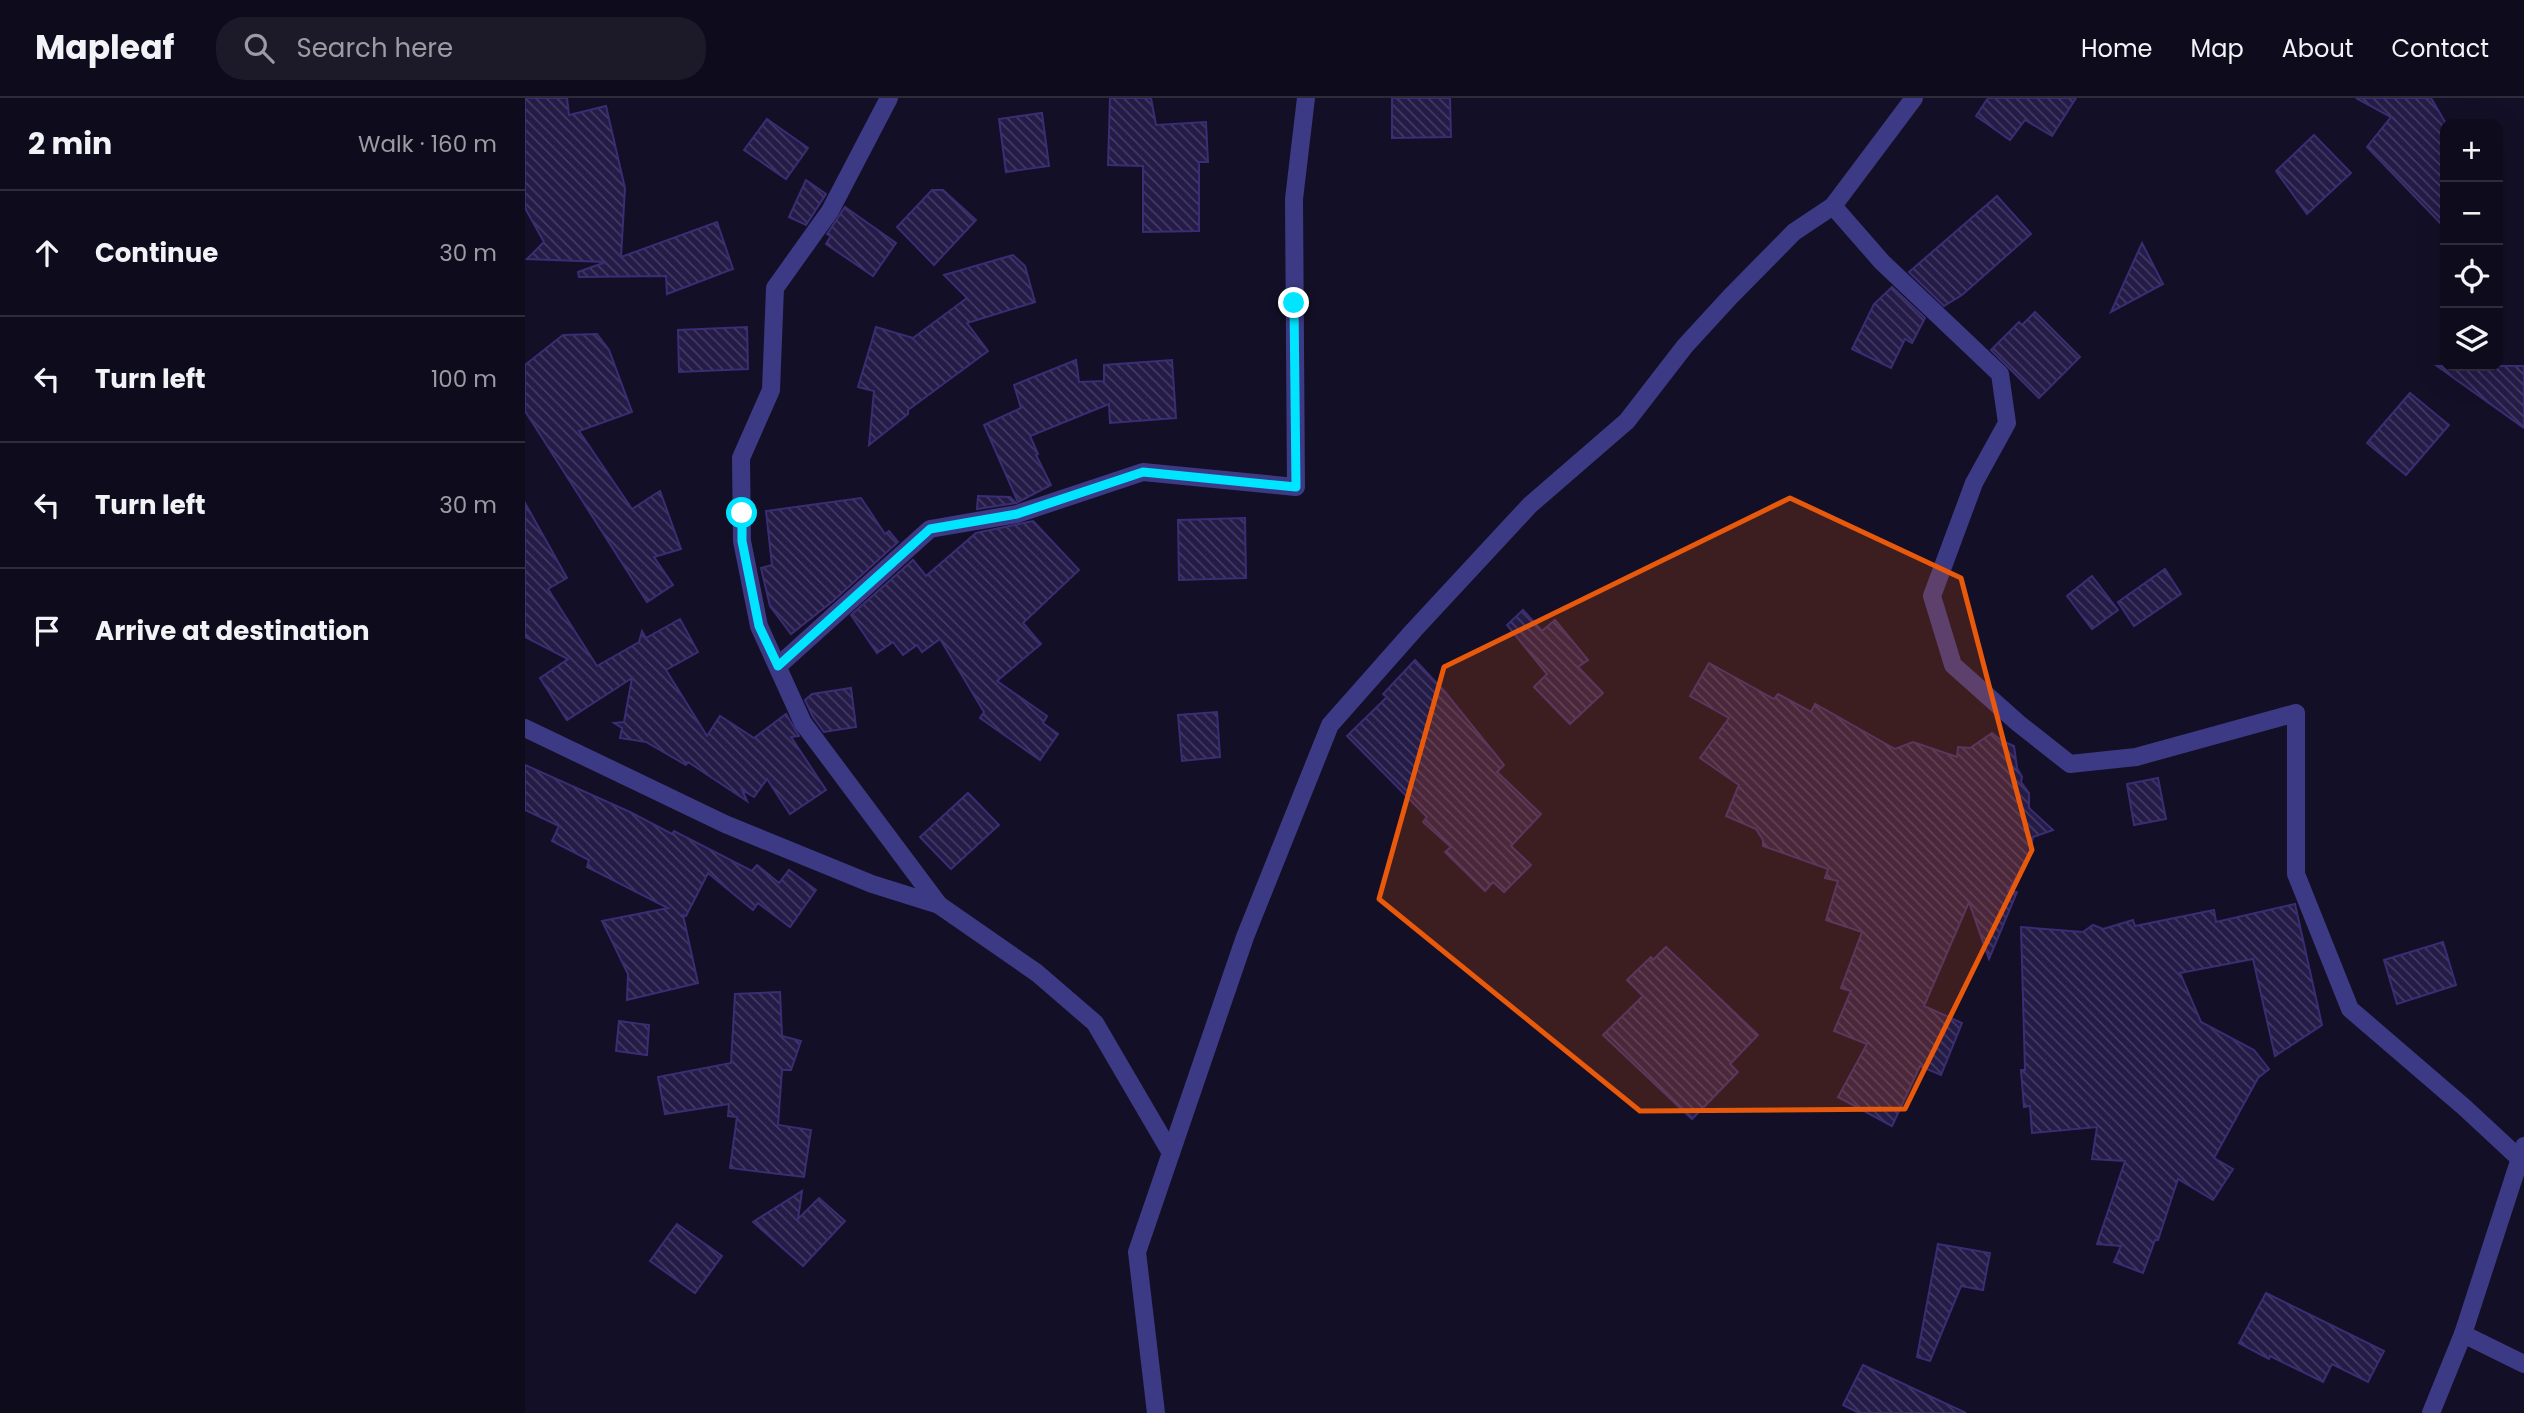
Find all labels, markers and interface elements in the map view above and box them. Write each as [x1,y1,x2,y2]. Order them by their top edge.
search box [216,17,706,80]
text: Mapleaf [35,24,174,71]
icon: search [240,29,278,67]
text: Search here [296,30,453,66]
text: Home [2081,32,2153,65]
text: Map [2191,32,2244,65]
text: About [2282,32,2353,65]
text: Contact [2391,32,2489,65]
map controls [2440,119,2503,371]
button: + [2440,119,2503,182]
text: 2 min [28,122,112,165]
text: Walk · 160 m [358,128,497,160]
button: − [2440,182,2503,245]
icon: ahead [28,234,66,272]
text: Continue [95,235,218,271]
text: 30 m [439,237,497,269]
button: locate [2440,245,2503,308]
route end [1278,287,1309,318]
button: layers [2440,308,2503,371]
icon: left [28,360,66,398]
text: Turn left [95,361,206,397]
text: 100 m [431,363,497,395]
icon: left [28,486,66,524]
text: Turn left [95,487,206,523]
text: 30 m [439,489,497,521]
route start [726,497,757,528]
icon: arrive [28,612,66,650]
text: Arrive at destination [95,613,370,649]

